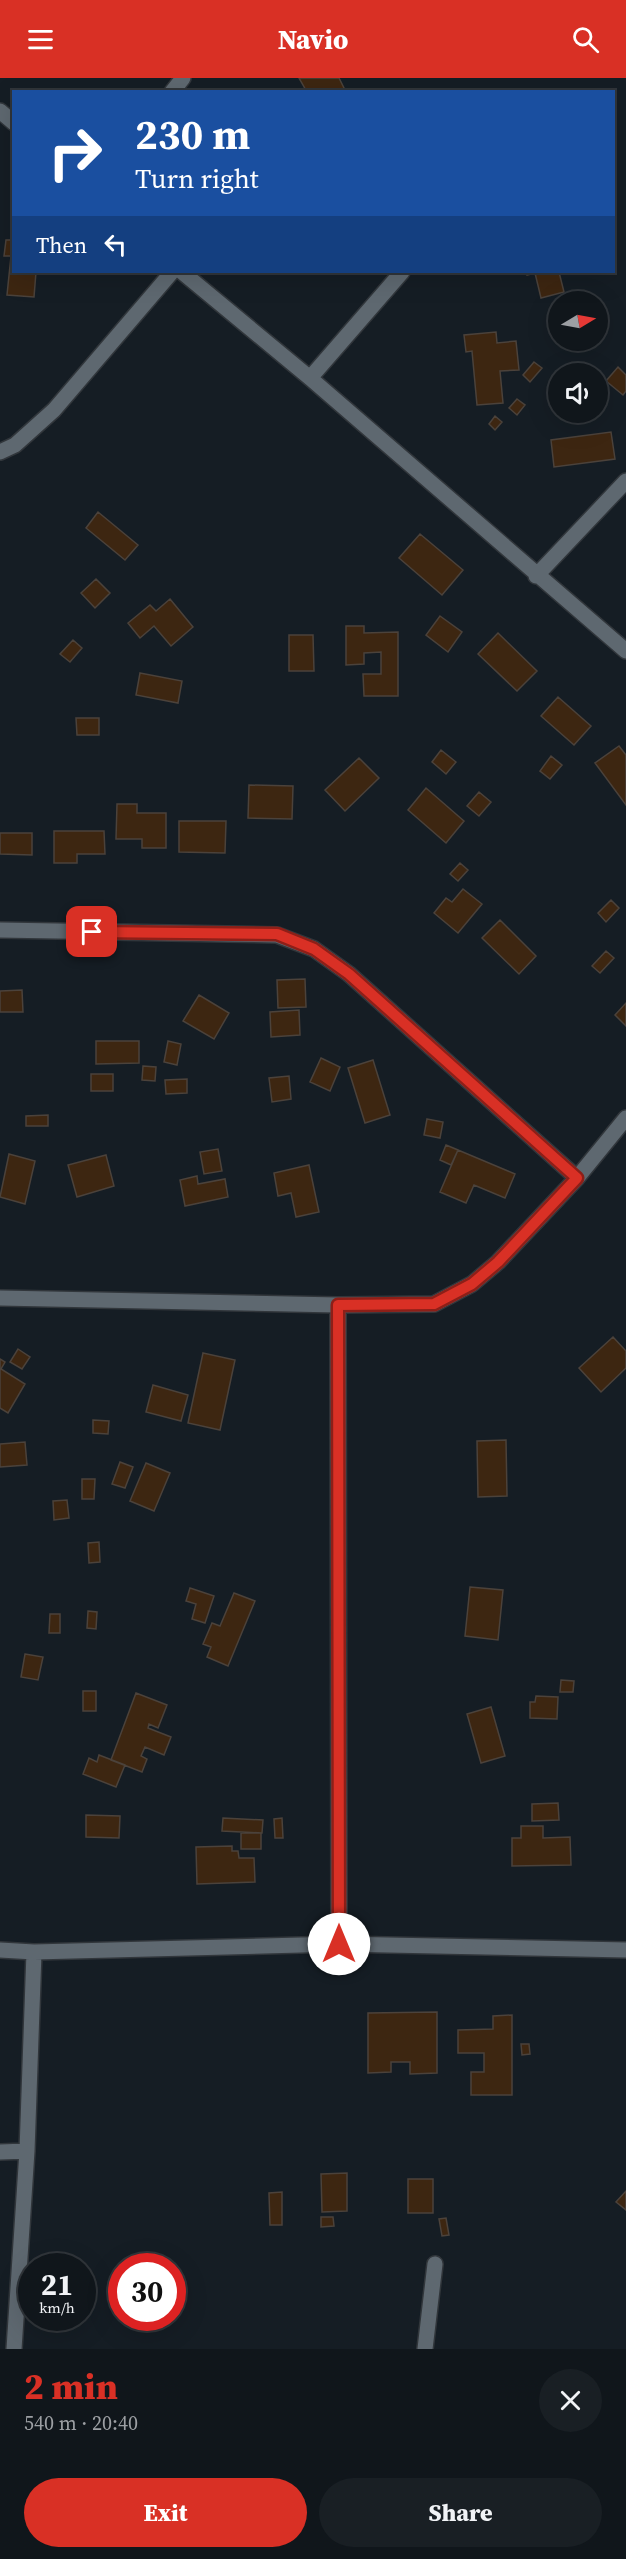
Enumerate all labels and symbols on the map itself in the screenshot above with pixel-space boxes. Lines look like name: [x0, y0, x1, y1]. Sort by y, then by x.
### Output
north arrow: [548, 291, 608, 351]
pin: [66, 906, 117, 957]
position arrow: [307, 1912, 371, 1976]
speed limit sign: 30: [108, 2253, 186, 2331]

